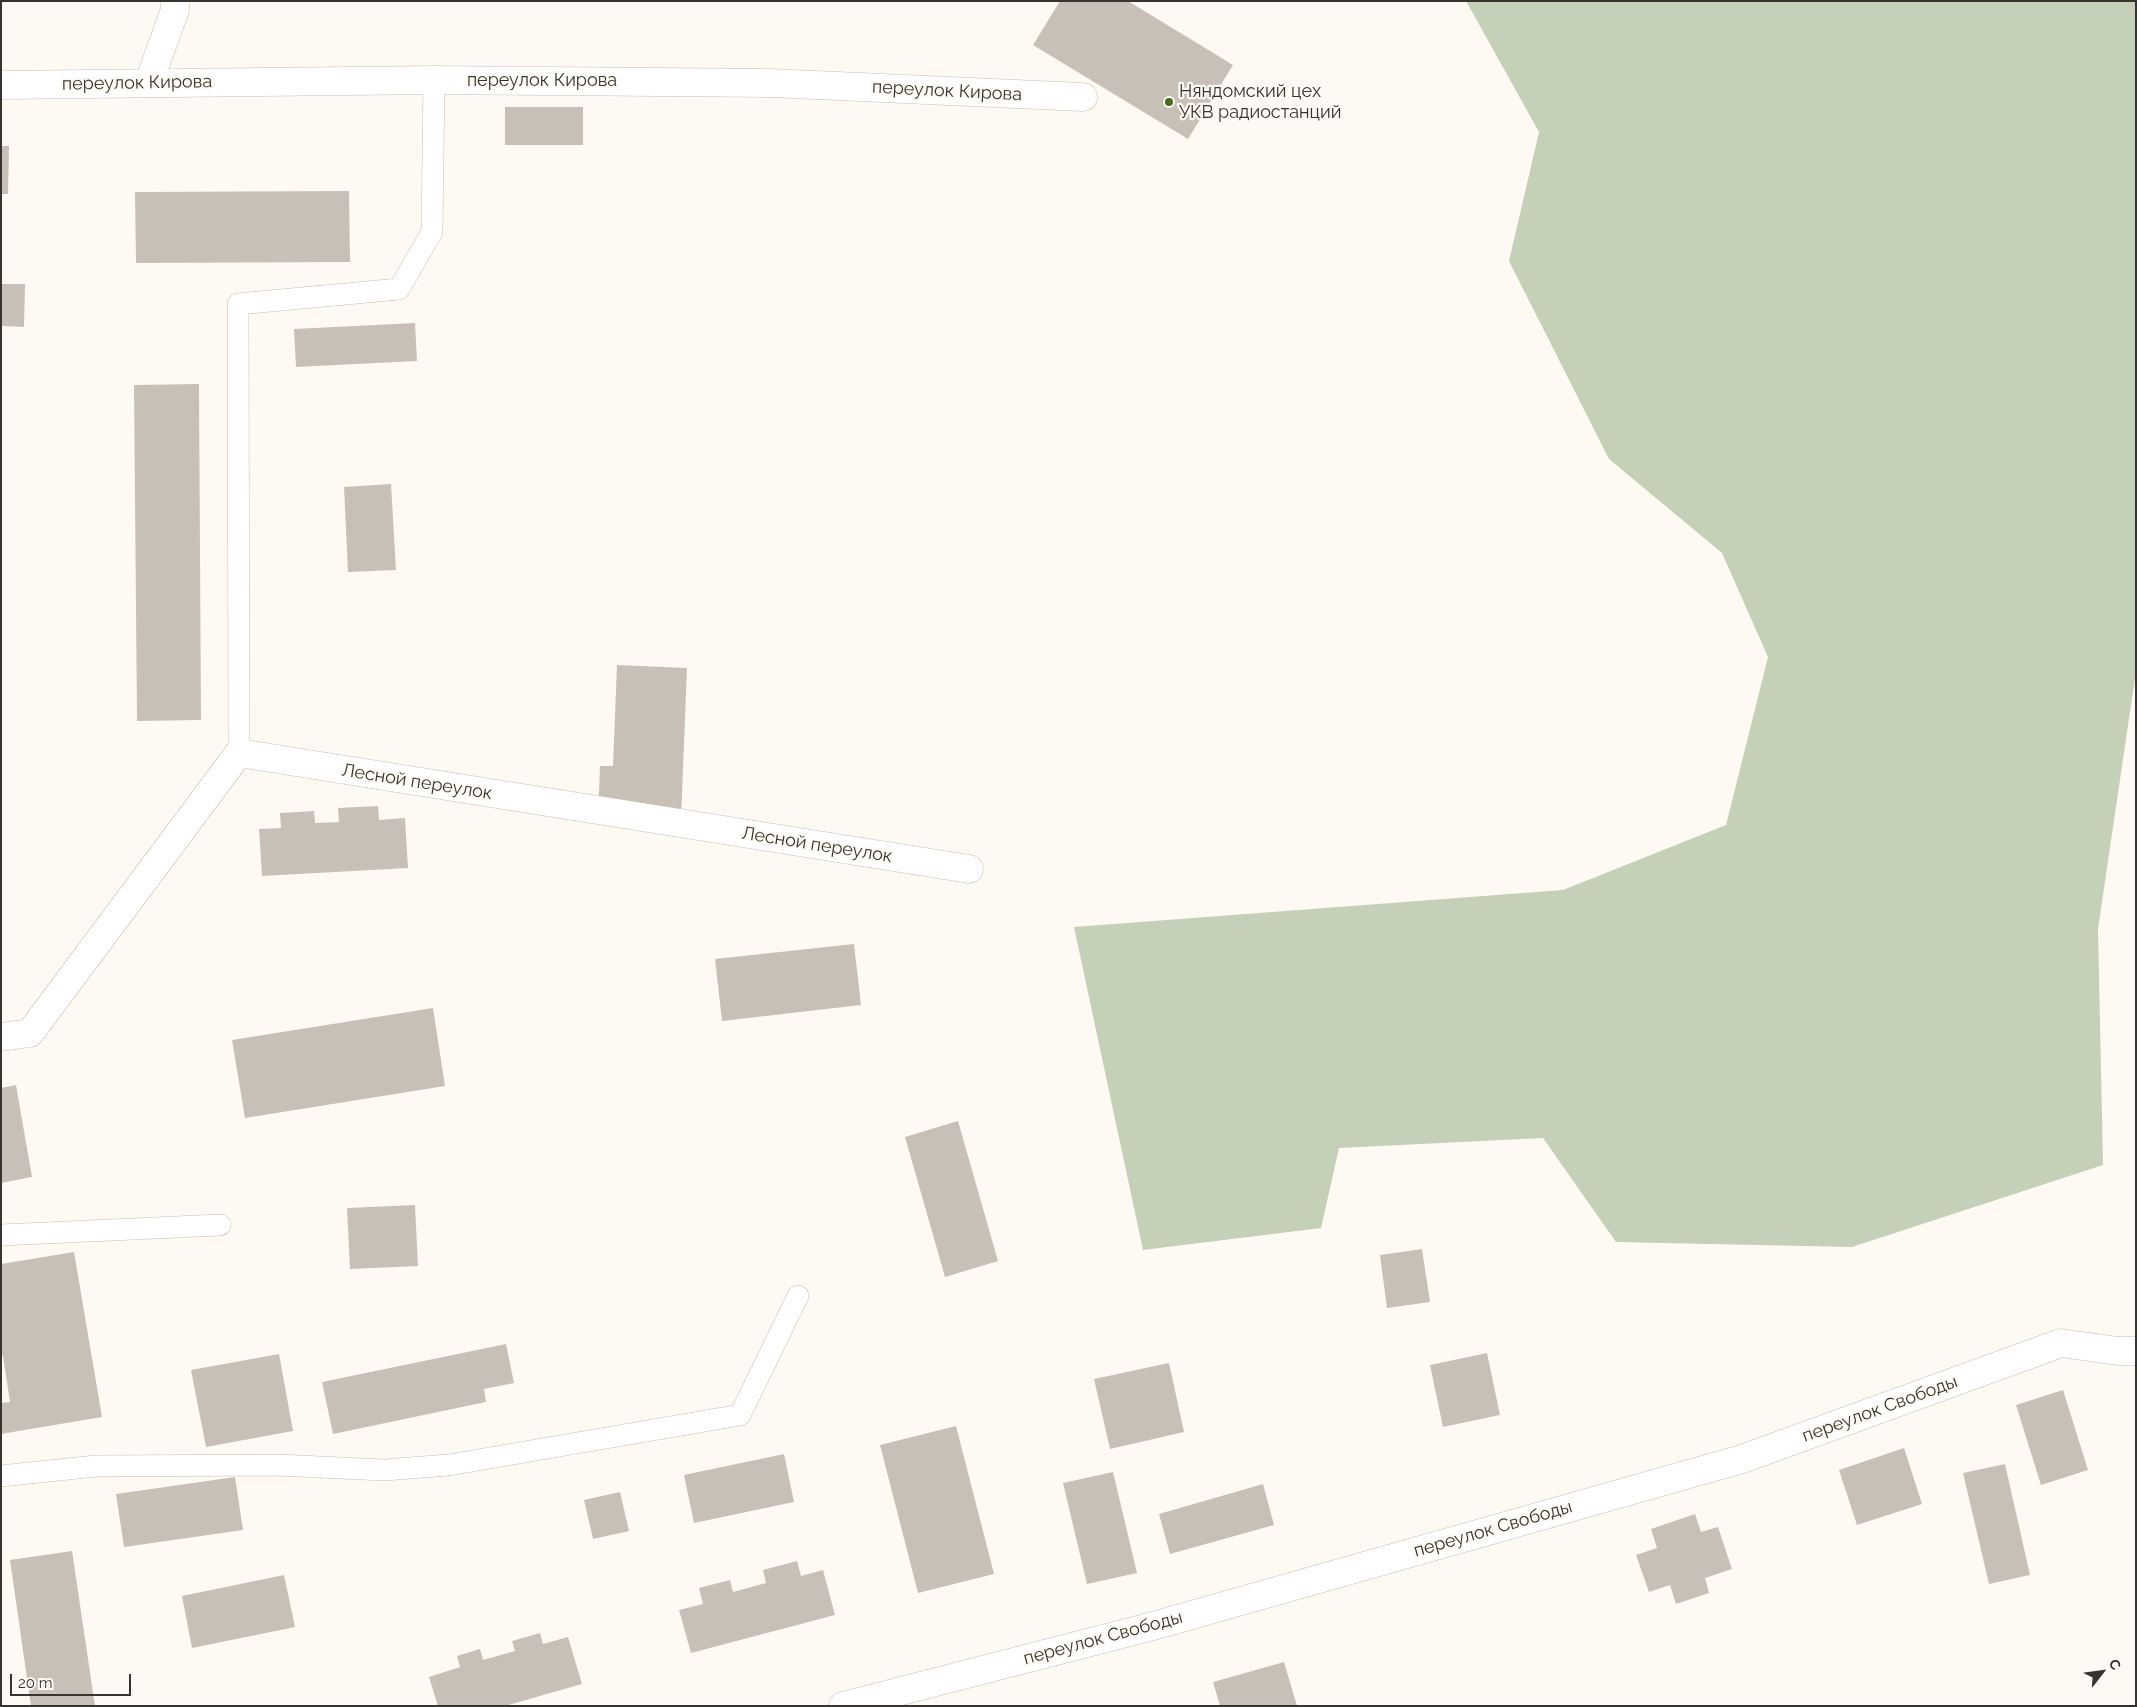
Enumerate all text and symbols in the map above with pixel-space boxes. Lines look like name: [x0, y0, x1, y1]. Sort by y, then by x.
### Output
street label: переулок Кирова: [467, 70, 617, 92]
street label: переулок Кирова: [62, 71, 212, 95]
street label: переулок Кирова: [871, 76, 1023, 106]
place label: Няндомский цех УКВ радиостанций: [1179, 81, 1341, 124]
marker: Няндомский цех УКВ радиостанций: [1163, 96, 1175, 108]
street label: Лесной переулок: [340, 759, 494, 805]
street label: Лесной переулок: [740, 822, 894, 868]
street label: переулок Свободы: [1799, 1371, 1961, 1447]
street label: переулок Свободы: [1411, 1496, 1575, 1562]
street label: переулок Свободы: [1021, 1606, 1185, 1670]
north arrow: [2077, 1647, 2127, 1697]
text: С: [2106, 1656, 2124, 1673]
scale bar: [12, 1664, 134, 1696]
text: 20 m: [18, 1674, 53, 1692]

